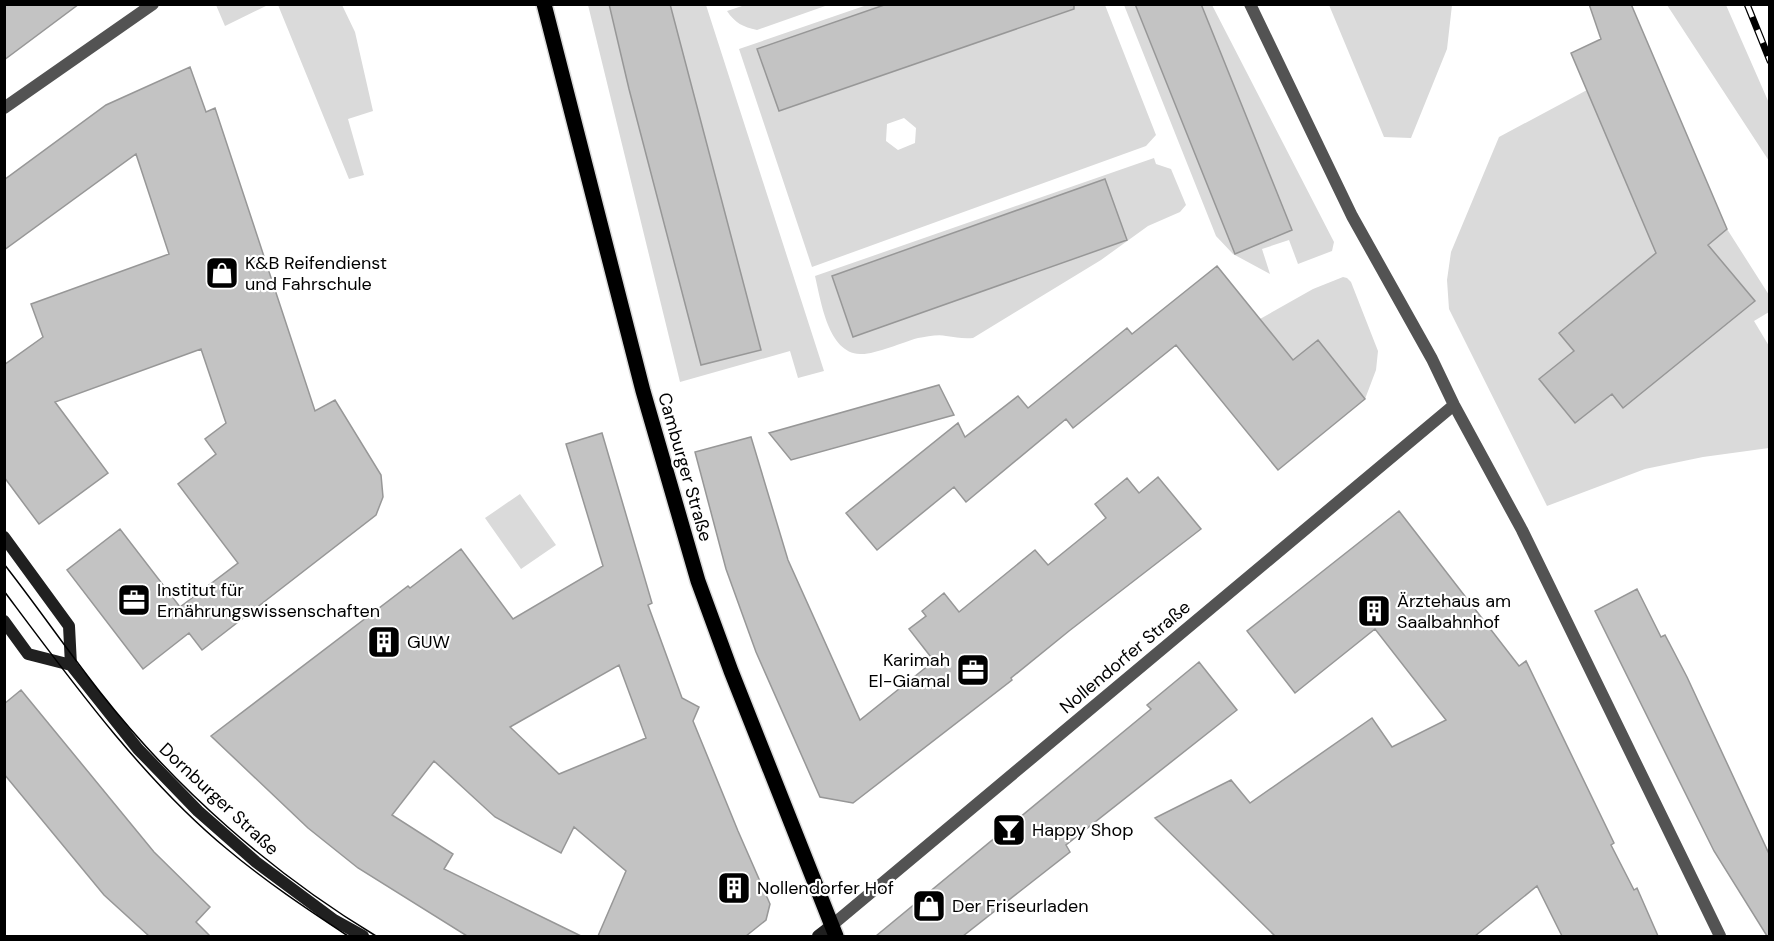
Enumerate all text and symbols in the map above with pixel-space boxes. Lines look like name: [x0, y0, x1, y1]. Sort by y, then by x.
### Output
place label: K&B Reifendienst und Fahrschule: [245, 251, 387, 296]
shop icon: K&B Reifendienst und Fahrschule: [204, 255, 240, 291]
street label: Camburger Straße: [652, 390, 718, 544]
place label: Institut für Ernährungswissenschaften: [157, 578, 380, 623]
office icon: Institut für Ernährungswissenschaften: [116, 582, 152, 618]
place label: Ärztehaus am Saalbahnhof: [1397, 589, 1511, 634]
building icon: Ärztehaus am Saalbahnhof: [1356, 593, 1392, 629]
street label: Nollendorfer Straße: [1055, 595, 1195, 719]
building icon: GUW: [366, 624, 402, 660]
place label: GUW: [407, 630, 450, 654]
place label: Karimah El-Giamal: [868, 648, 950, 693]
office icon: Karimah El-Giamal: [955, 652, 991, 688]
street label: Dornburger Straße: [154, 737, 284, 861]
bar icon: Happy Shop: [991, 812, 1027, 848]
place label: Happy Shop: [1032, 818, 1133, 842]
building icon: Nollendorfer Hof: [716, 870, 752, 906]
place label: Nollendorfer Hof: [757, 876, 894, 900]
shop icon: Der Friseurladen: [911, 888, 947, 924]
place label: Der Friseurladen: [952, 894, 1089, 918]

